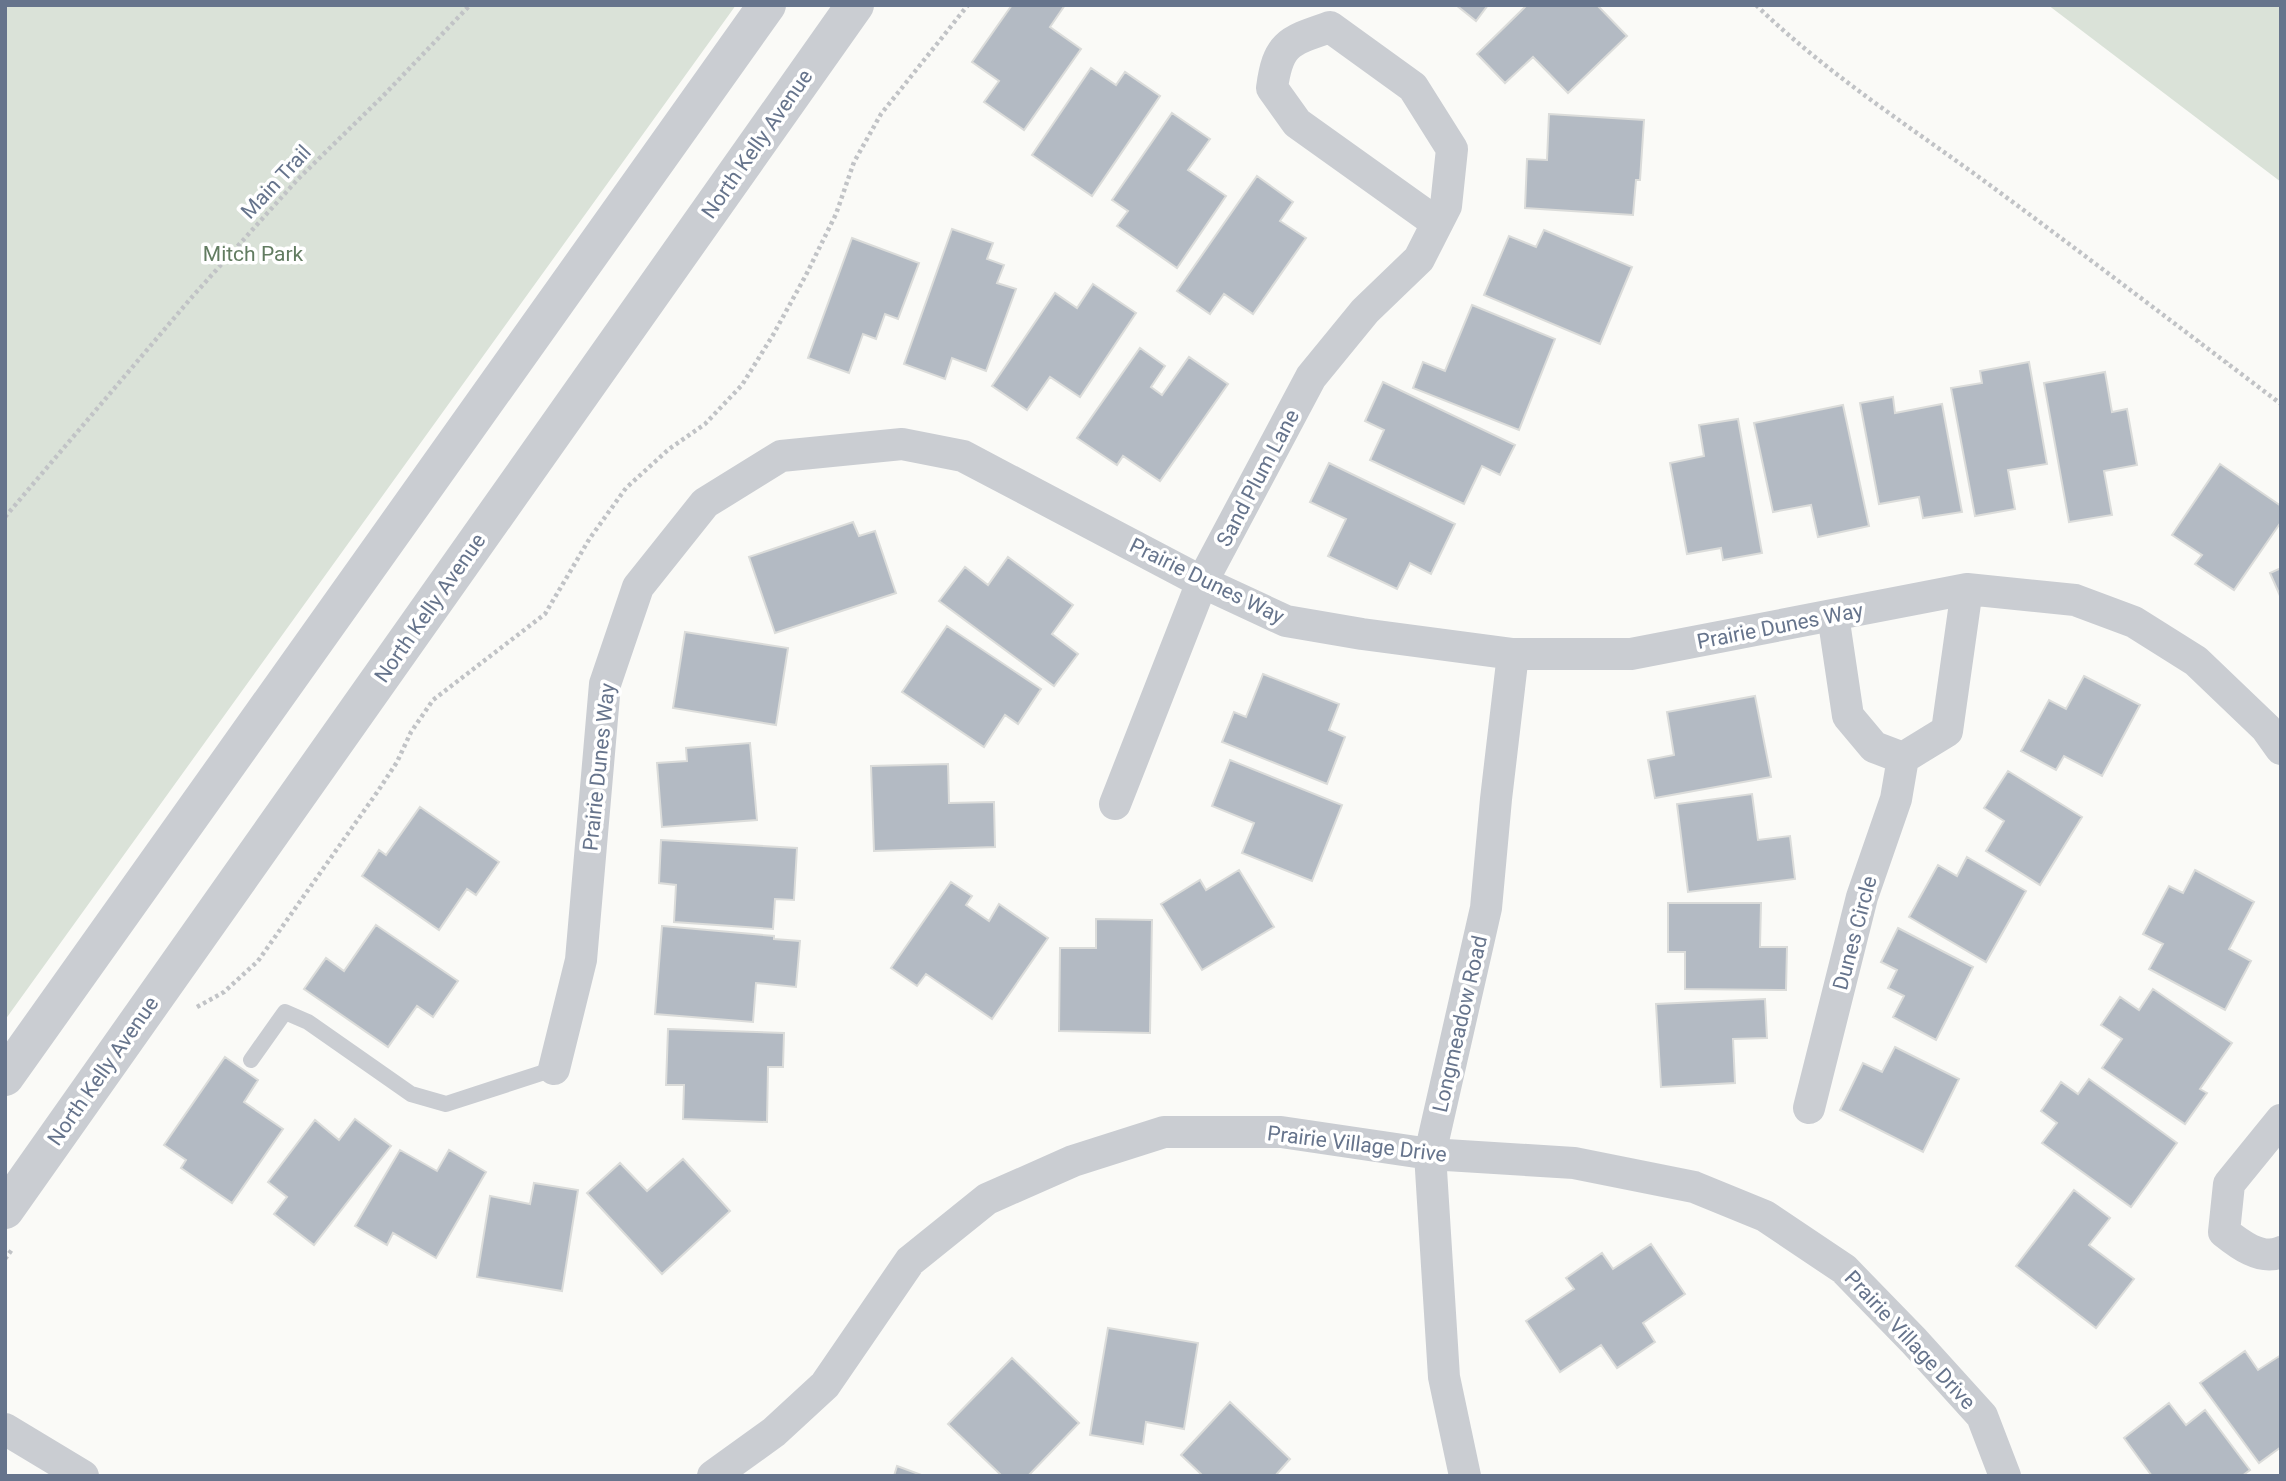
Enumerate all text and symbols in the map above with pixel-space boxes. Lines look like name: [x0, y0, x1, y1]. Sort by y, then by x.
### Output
street label: North Kelly Avenue: [697, 65, 817, 223]
street label: Main Trail: [236, 140, 316, 224]
park label: Mitch Park: [203, 242, 304, 266]
street label: Sand Plum Lane: [1212, 405, 1304, 551]
street label: North Kelly Avenue: [370, 529, 490, 687]
street label: Prairie Dunes Way: [1126, 533, 1288, 629]
street label: Prairie Dunes Way: [1695, 598, 1865, 654]
street label: Prairie Dunes Way: [578, 682, 620, 852]
street label: Dunes Circle: [1828, 873, 1882, 993]
street label: Longmeadow Road: [1428, 933, 1492, 1115]
street label: North Kelly Avenue: [43, 992, 163, 1150]
street label: Prairie Village Drive: [1266, 1121, 1448, 1167]
street label: Prairie Village Drive: [1840, 1266, 1980, 1414]

